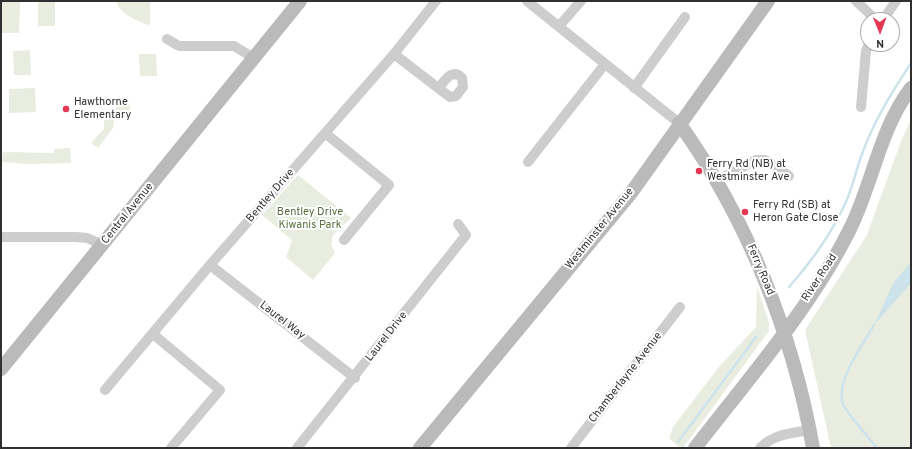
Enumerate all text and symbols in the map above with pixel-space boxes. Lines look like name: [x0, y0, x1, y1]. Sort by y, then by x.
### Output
north arrow: [860, 12, 900, 52]
text: N: [876, 36, 884, 50]
place label: Hawthorne Elementary: [74, 96, 131, 122]
marker: Hawthorne Elementary: [61, 104, 71, 114]
place label: Ferry Rd (NB) at Westminster Ave: [707, 158, 789, 184]
marker: Ferry Rd (NB) at Westminster Ave: [694, 166, 704, 176]
street label: Bentley Drive: [244, 167, 298, 225]
street label: Central Avenue: [99, 181, 157, 247]
street label: Westminster Avenue: [563, 186, 637, 272]
place label: Ferry Rd (SB) at Heron Gate Close: [753, 199, 838, 225]
park label: Bentley Drive Kiwanis Park: [277, 206, 343, 232]
marker: Ferry Rd (SB) at Heron Gate Close: [740, 207, 750, 217]
street label: Ferry Road: [743, 243, 777, 297]
street label: River Road: [800, 252, 840, 304]
street label: Laurel Way: [257, 299, 307, 343]
street label: Laurel Drive: [363, 309, 411, 365]
street label: Chamberlayne Avenue: [586, 330, 666, 426]

